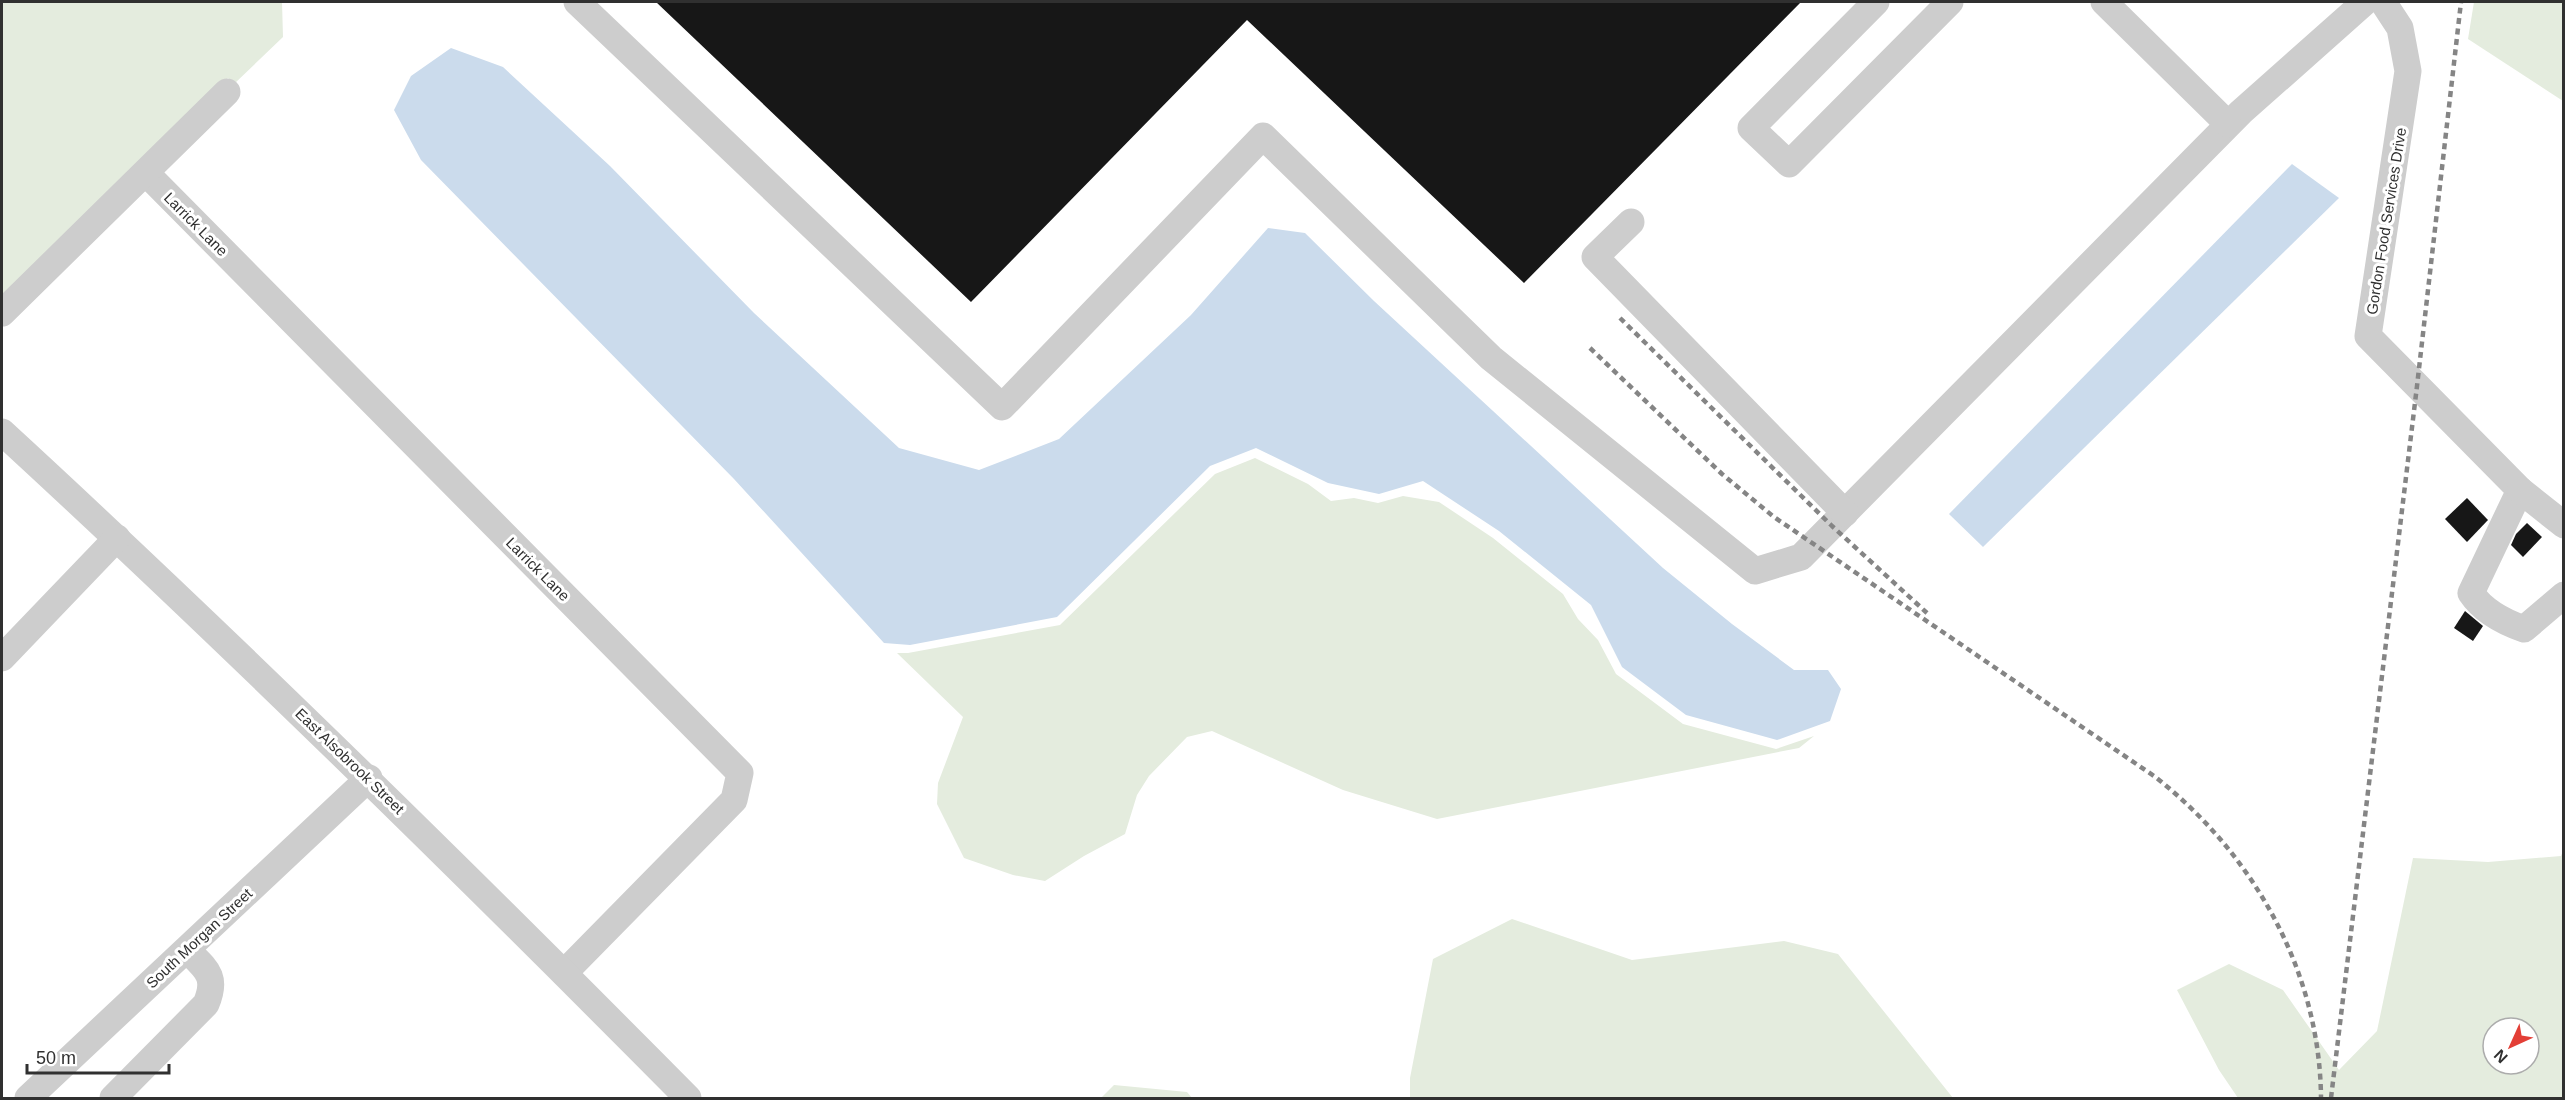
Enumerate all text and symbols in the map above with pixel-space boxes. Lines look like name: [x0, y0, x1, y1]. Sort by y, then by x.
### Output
street label: Gordon Food Services Drive: [2363, 126, 2409, 316]
street label: Larrick Lane: [161, 189, 231, 259]
street label: Larrick Lane: [503, 534, 573, 604]
street label: East Alsobrook Street: [292, 705, 408, 818]
street label: South Morgan Street: [143, 884, 256, 991]
north arrow: [2481, 1016, 2541, 1076]
scale bar: [27, 1037, 170, 1075]
text: N: [2491, 1046, 2511, 1066]
text: 50 m: [36, 1048, 76, 1068]

